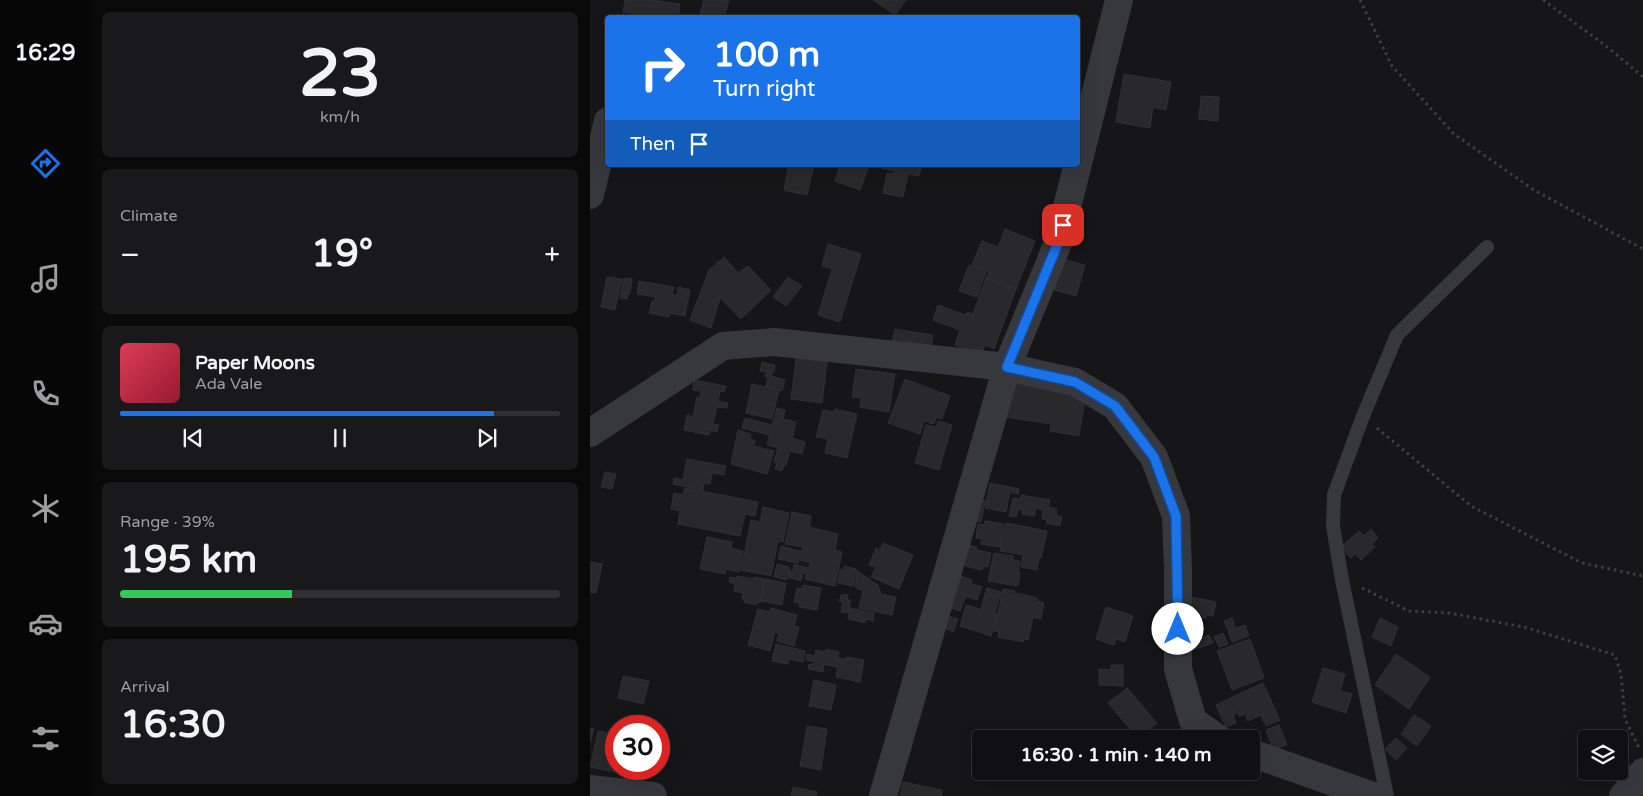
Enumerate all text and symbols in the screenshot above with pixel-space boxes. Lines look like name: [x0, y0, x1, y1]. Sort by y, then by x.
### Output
text: 100 m: [713, 34, 820, 76]
text: 23: [299, 35, 381, 114]
icon: right: [630, 35, 695, 100]
text: 16:29: [15, 40, 75, 66]
text: Turn right: [713, 76, 815, 102]
text: km/h: [320, 107, 360, 127]
icon: arrive: [685, 130, 713, 158]
text: Then: [630, 133, 675, 155]
icon: directions: [28, 146, 63, 181]
pin: [1042, 204, 1084, 246]
text: Climate: [120, 206, 178, 226]
icon: arrive: [1049, 211, 1077, 239]
text: 19°: [311, 231, 373, 277]
text: −: [120, 238, 140, 272]
text: +: [544, 238, 560, 272]
icon: music: [28, 261, 63, 296]
text: Paper Moons: [195, 352, 315, 374]
text: Ada Vale: [195, 374, 262, 394]
icon: phone: [28, 376, 63, 411]
icon: previous: [179, 424, 207, 452]
icon: pause: [326, 424, 354, 452]
icon: next: [473, 424, 501, 452]
icon: climate: [28, 491, 63, 526]
text: Range · 39%: [120, 512, 215, 532]
text: 195 km: [120, 537, 257, 583]
position arrow: [1151, 602, 1203, 654]
icon: car: [28, 606, 63, 641]
text: Arrival: [120, 677, 169, 697]
text: 16:30: [120, 702, 225, 748]
speed limit sign: 30: [605, 715, 670, 780]
icon: filters: [28, 721, 63, 756]
map controls: [1578, 730, 1628, 780]
button: layers: [1578, 730, 1628, 780]
text: 16:30 · 1 min · 140 m: [1020, 744, 1212, 766]

